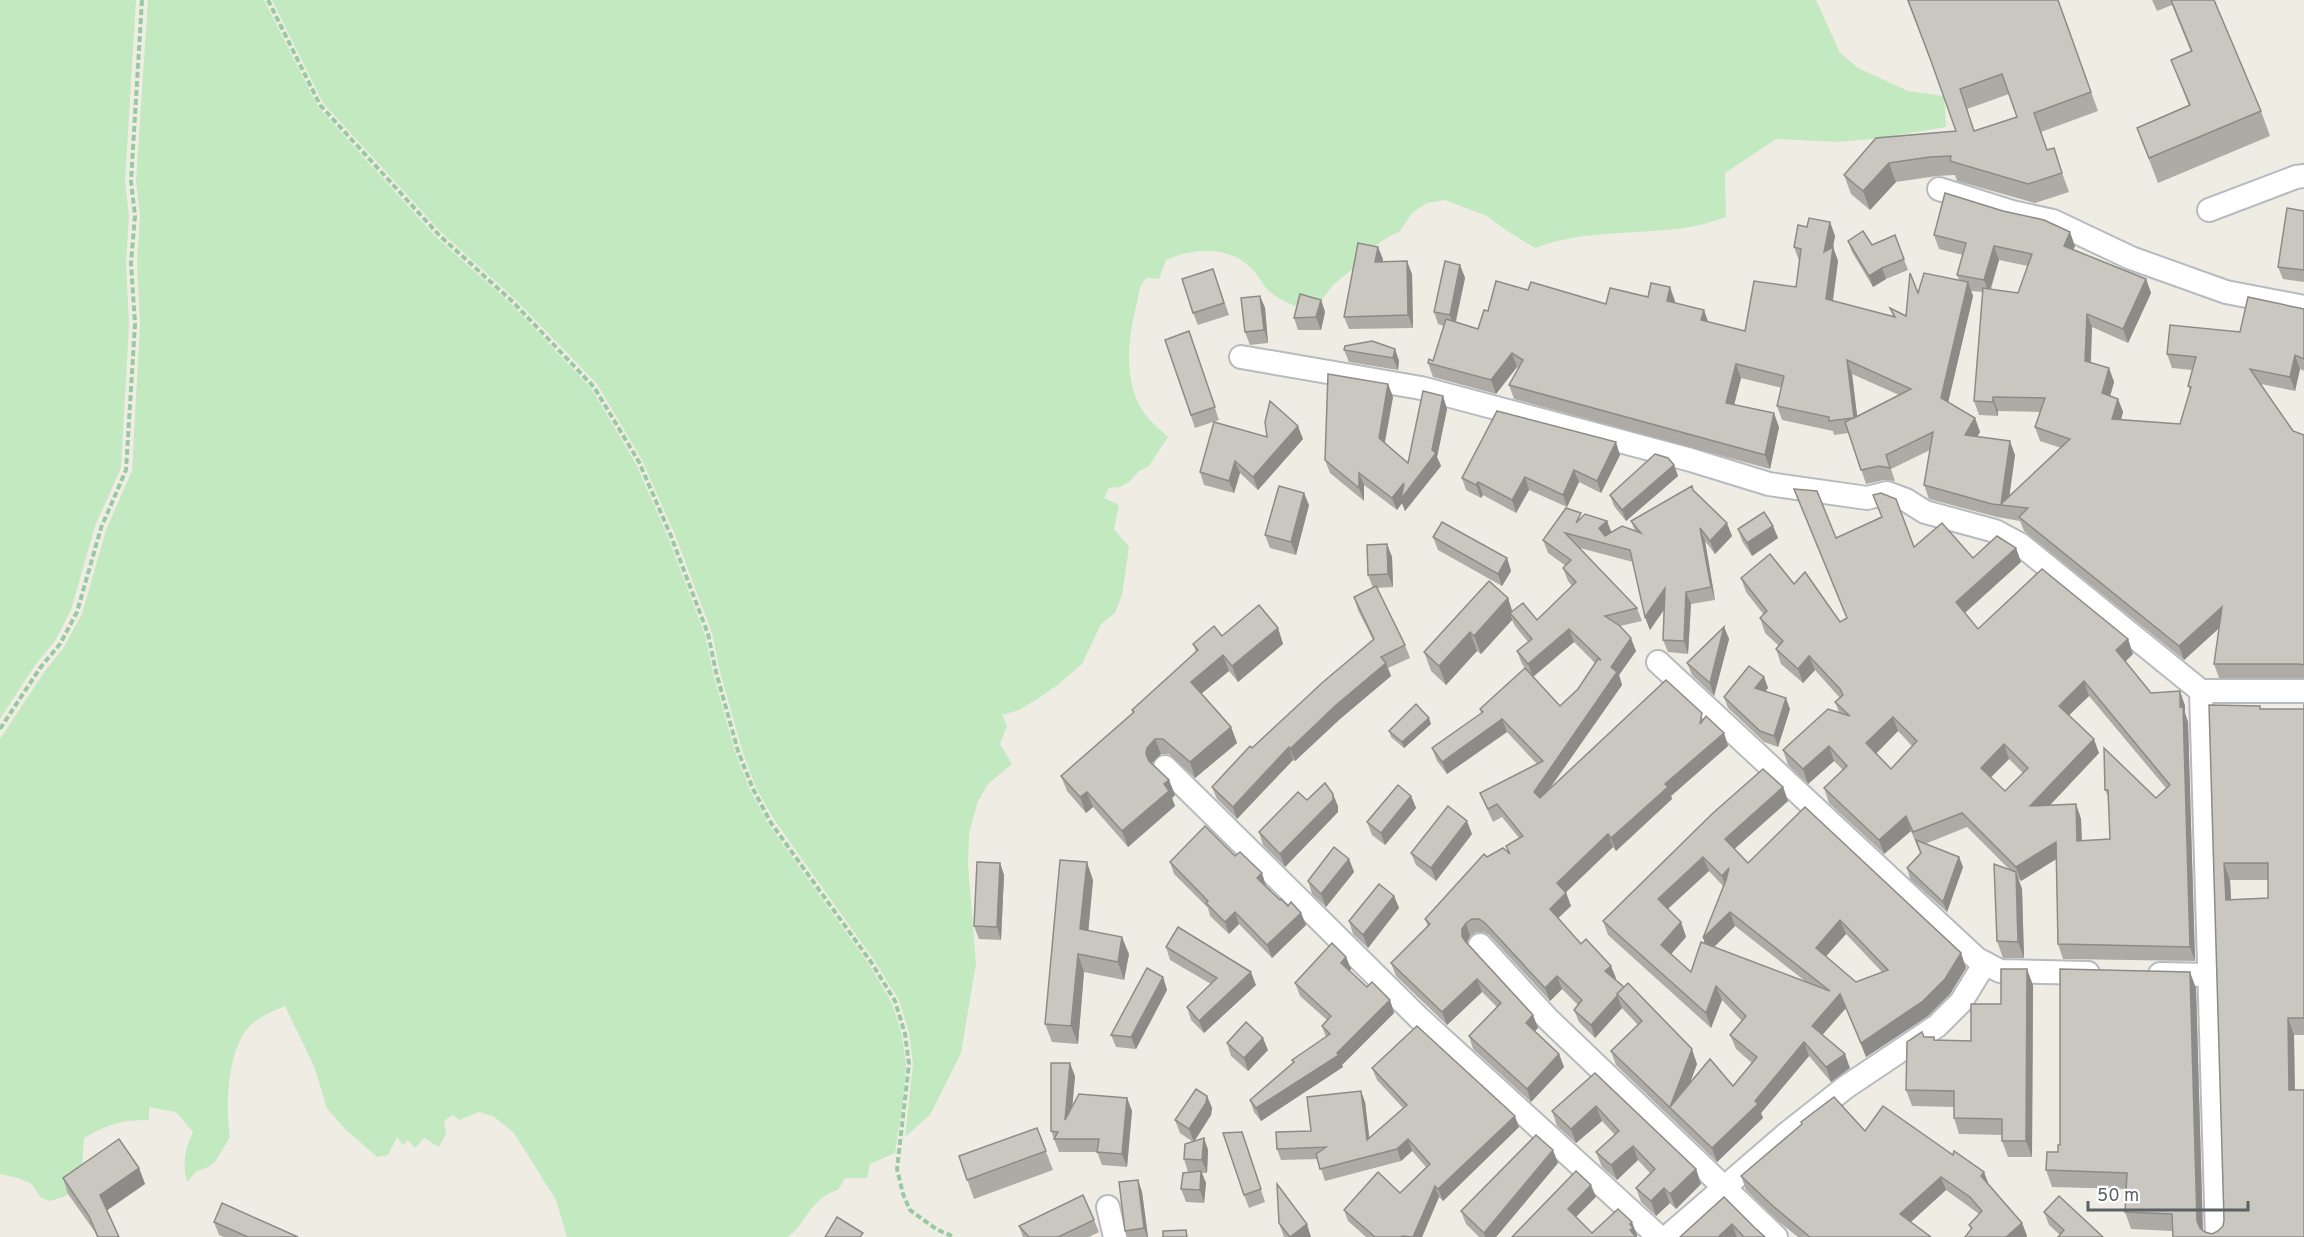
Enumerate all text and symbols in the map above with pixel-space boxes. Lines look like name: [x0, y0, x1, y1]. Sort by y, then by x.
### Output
scale bar: [2088, 1174, 2248, 1212]
text: 50 m: [2097, 1185, 2139, 1208]

